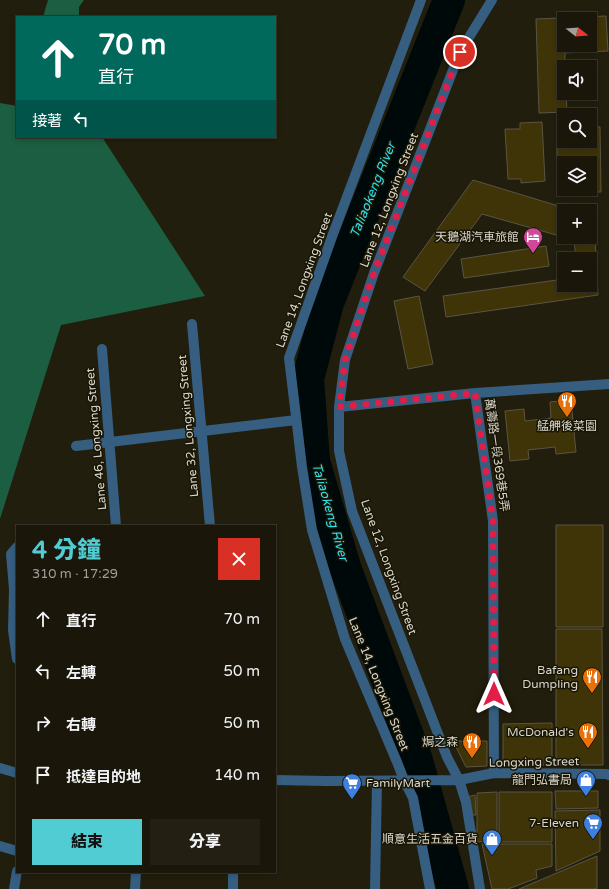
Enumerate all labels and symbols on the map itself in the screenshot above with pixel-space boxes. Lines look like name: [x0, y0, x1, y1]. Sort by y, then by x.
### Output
north arrow: [557, 12, 597, 52]
pin: [443, 35, 477, 69]
street label: Lane 12, Longxing Street: [357, 130, 421, 269]
water label: Taliaokeng River: [347, 138, 400, 240]
street label: Lane 14, Longxing Street: [273, 210, 335, 350]
hotel icon: 天鵝湖汽車旅館: [522, 226, 544, 254]
place label: 天鵝湖汽車旅館: [435, 230, 519, 244]
street label: Lane 32, Longxing Street: [175, 354, 201, 498]
street label: Lane 46, Longxing Street: [83, 367, 109, 511]
restaurant icon: 艋舺後菜園: [556, 390, 578, 418]
street label: 萬壽路一段369巷5弄: [482, 398, 512, 512]
place label: 艋舺後菜園: [537, 419, 597, 433]
water label: Taliaokeng River: [308, 461, 352, 565]
street label: Lane 12, Longxing Street: [358, 497, 420, 637]
street label: Lane 14, Longxing Street: [346, 615, 412, 753]
place label: Bafang Dumpling: [522, 663, 578, 691]
restaurant icon: Bafang Dumpling: [581, 666, 603, 694]
position arrow: [473, 673, 515, 715]
restaurant icon: McDonald's: [577, 721, 599, 749]
place label: McDonald's: [507, 725, 574, 739]
restaurant icon: 焗之森: [461, 731, 483, 759]
place label: 焗之森: [422, 735, 458, 749]
street label: Longxing Street: [489, 754, 580, 770]
shop icon: 龍門弘書局: [575, 769, 597, 797]
supermarket icon: FamilyMart: [341, 772, 363, 800]
place label: 龍門弘書局: [512, 773, 572, 787]
place label: FamilyMart: [366, 776, 430, 790]
supermarket icon: 7-Eleven: [582, 812, 604, 840]
place label: 7-Eleven: [529, 816, 579, 830]
shop icon: 順意生活五金百貨: [481, 828, 503, 856]
place label: 順意生活五金百貨: [382, 832, 478, 846]

